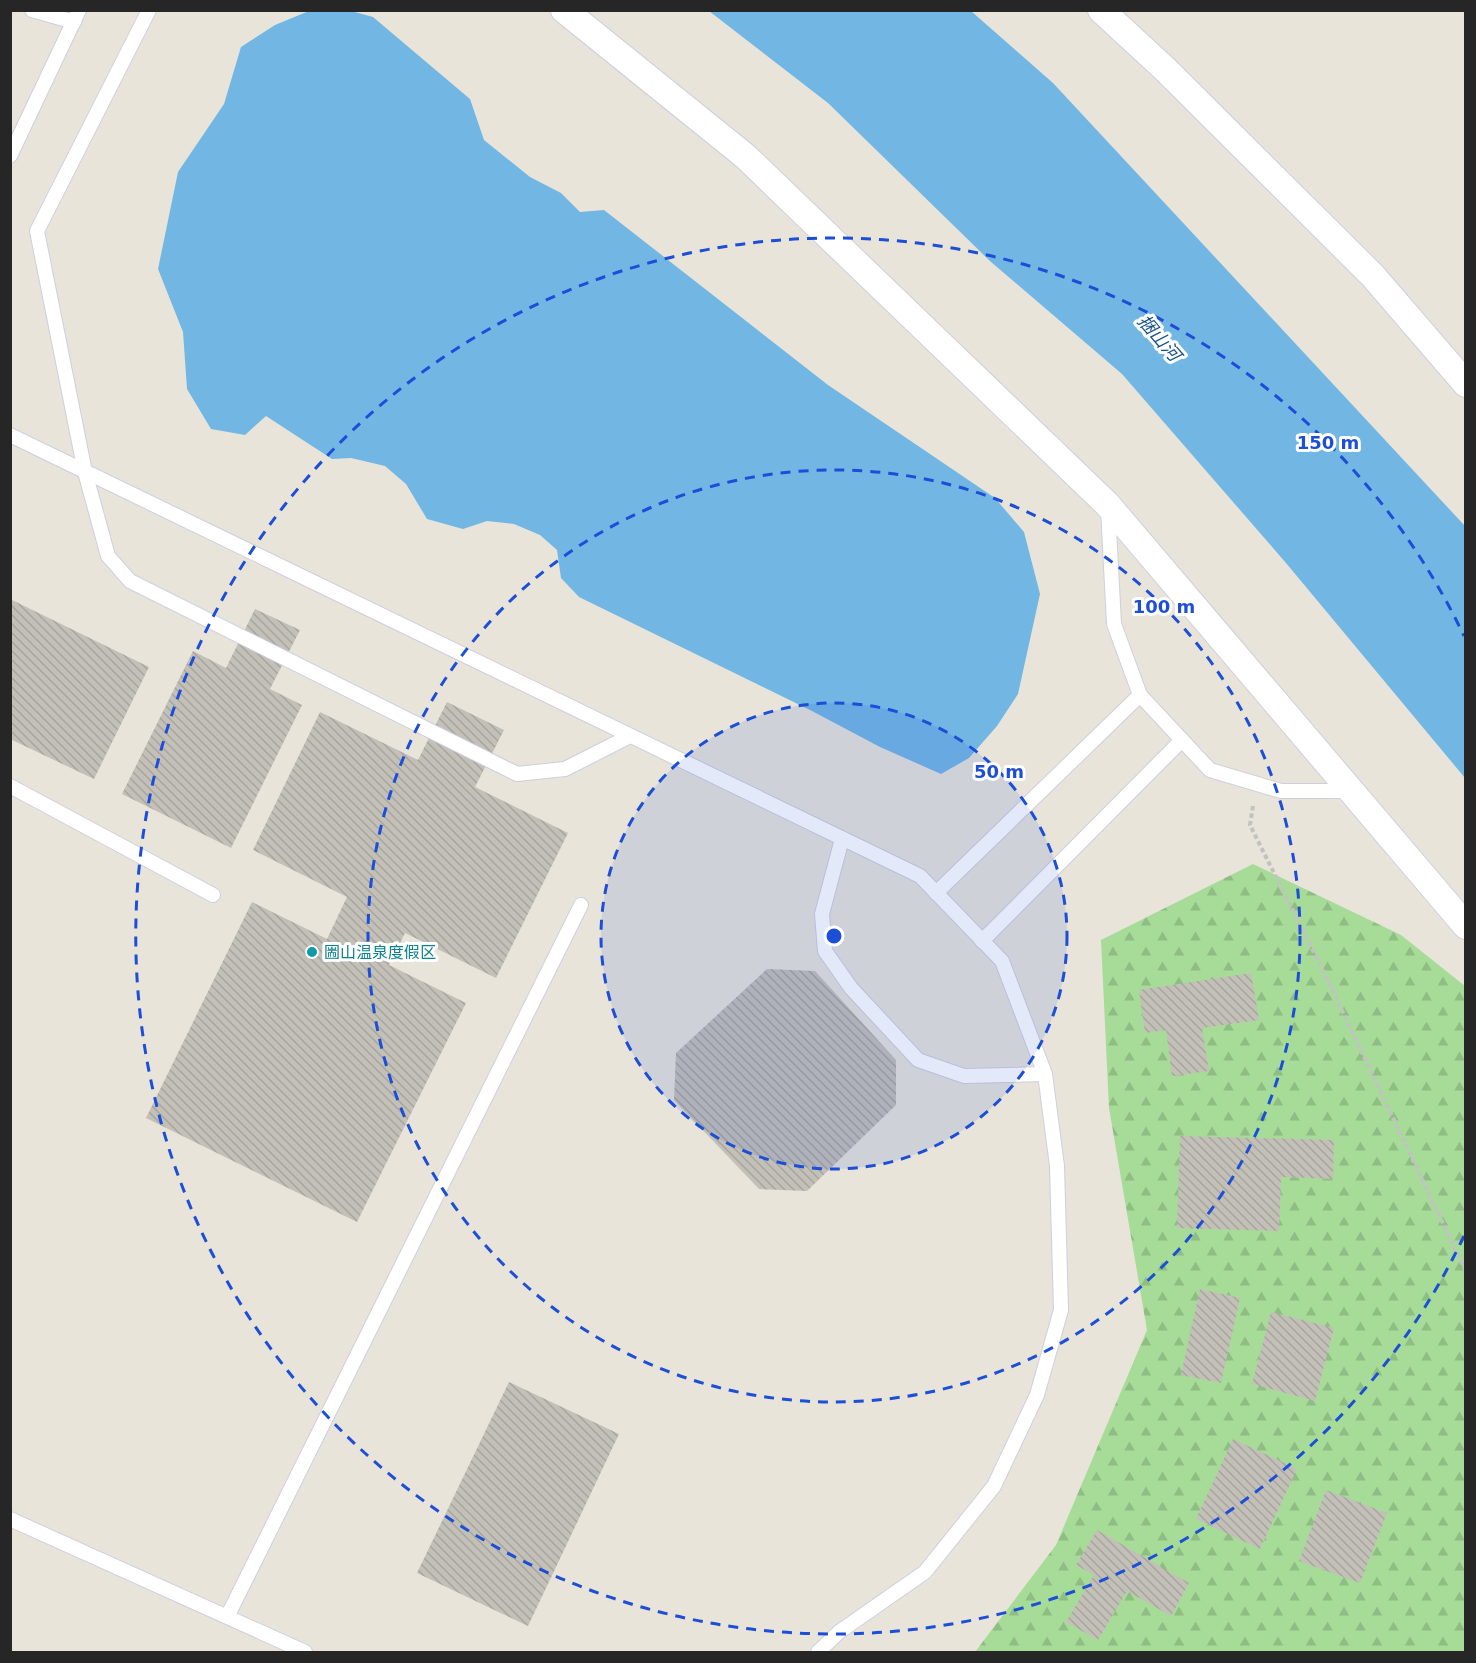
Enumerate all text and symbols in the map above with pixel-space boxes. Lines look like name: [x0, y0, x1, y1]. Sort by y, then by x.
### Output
water label: 捆山河: [1134, 310, 1187, 367]
text: 150 m: [1297, 432, 1359, 453]
text: 100 m: [1133, 596, 1195, 617]
text: 50 m: [974, 761, 1024, 782]
centre of rings: [824, 926, 844, 946]
place label: 圌山温泉度假区: [324, 943, 436, 962]
marker: 圌山温泉度假区: [305, 945, 319, 959]

